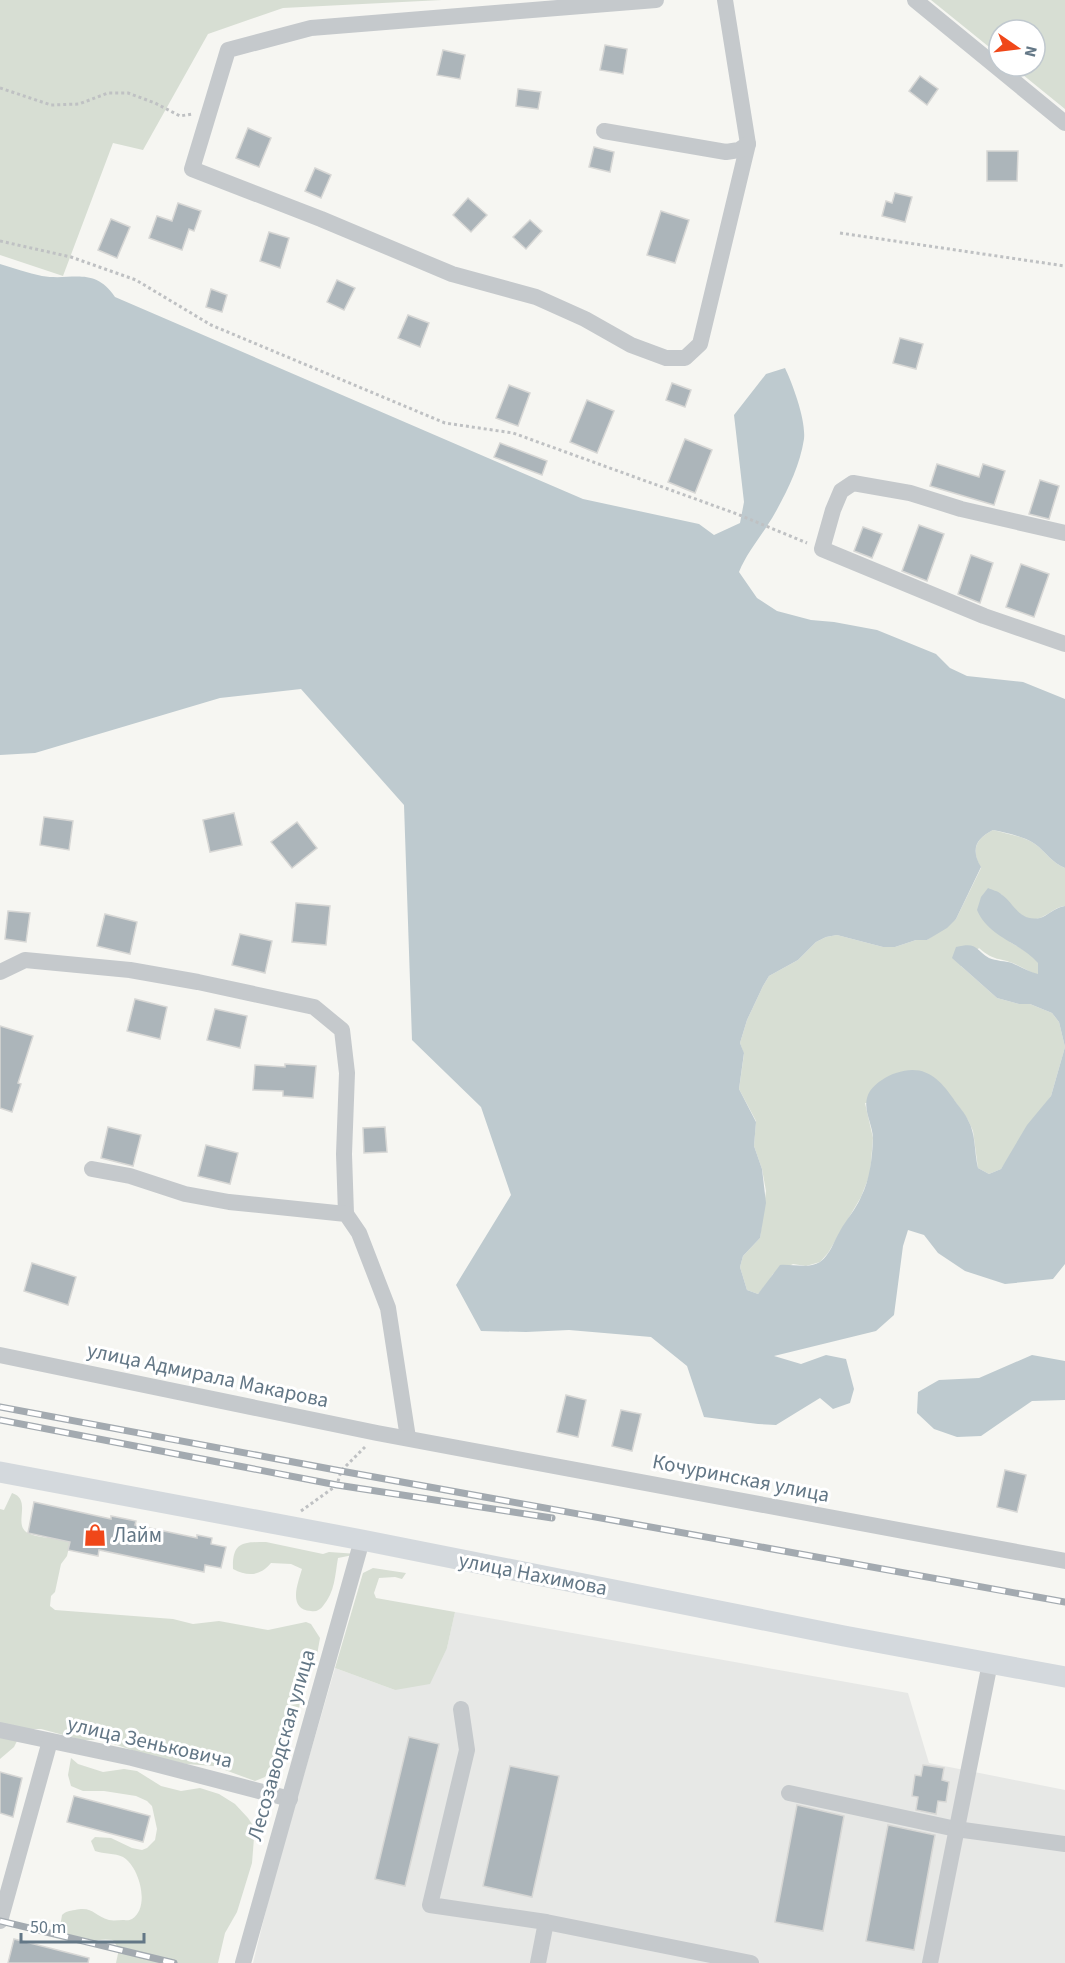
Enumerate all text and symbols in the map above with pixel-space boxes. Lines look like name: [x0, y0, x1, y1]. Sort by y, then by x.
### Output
north arrow: [987, 18, 1047, 78]
text: N: [1019, 44, 1043, 59]
street label: улица Адмирала Макарова: [84, 1335, 332, 1415]
street label: Кочуринская улица: [650, 1446, 832, 1510]
place label: Лайм: [113, 1520, 162, 1550]
shop icon: Лайм: [82, 1522, 108, 1548]
street label: улица Нахимова: [456, 1545, 610, 1603]
street label: Лесозаводская улица: [239, 1646, 323, 1844]
street label: улица Зеньковича: [64, 1708, 236, 1776]
scale bar: [21, 1906, 144, 1944]
text: 50 m: [30, 1915, 66, 1940]

